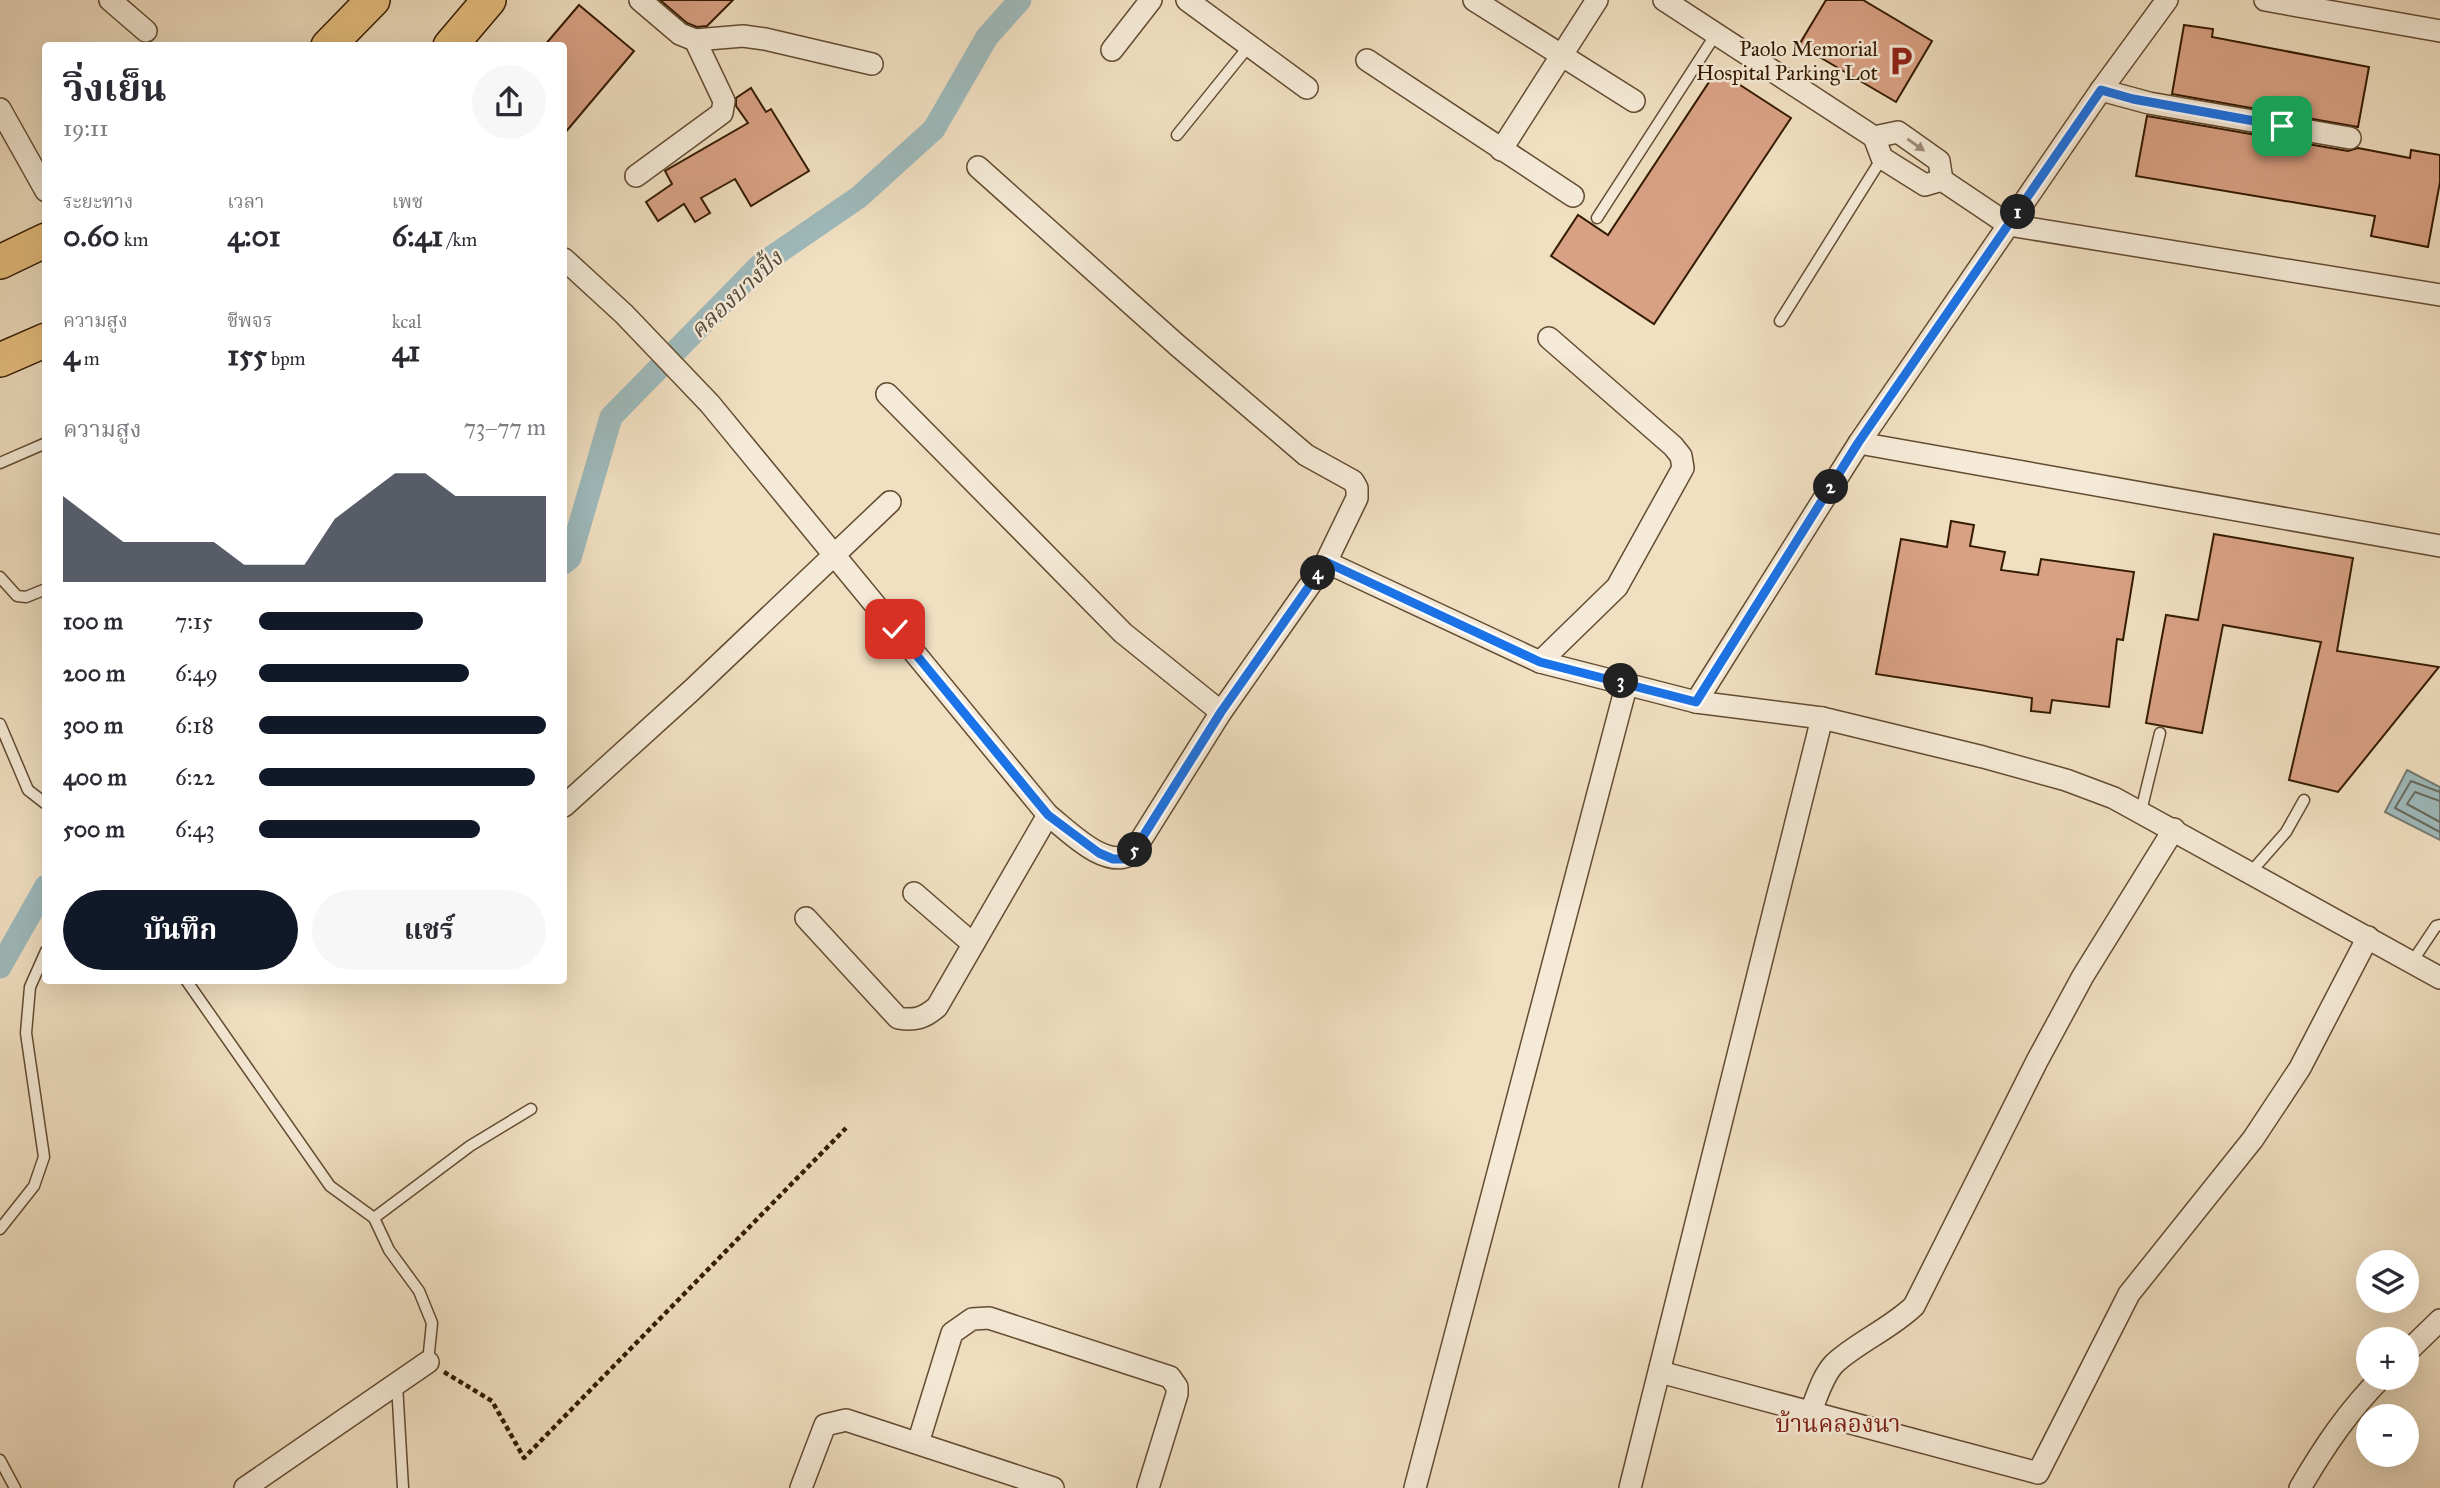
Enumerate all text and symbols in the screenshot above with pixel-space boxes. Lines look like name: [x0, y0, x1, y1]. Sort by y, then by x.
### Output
place label: Paolo Memorial Hospital Parking Lot: [1696, 36, 1879, 86]
parking icon: Paolo Memorial Hospital Parking Lot: [1884, 44, 1918, 78]
text: วิ่งเย็น: [63, 65, 167, 111]
button: share: [472, 65, 546, 139]
pin: [2252, 96, 2312, 156]
icon: arrive: [2263, 107, 2301, 145]
text: 19:11: [63, 114, 108, 142]
one-way arrow: [1907, 138, 1925, 152]
text: ระยะทาง: [63, 190, 133, 213]
text: เวลา: [227, 190, 264, 213]
text: เพซ: [392, 190, 423, 213]
pin: 1: [2000, 194, 2036, 230]
text: 1: [2014, 200, 2021, 223]
text: 0.60: [63, 218, 120, 254]
text: 4:01: [227, 218, 281, 254]
text: 6:41: [392, 218, 443, 254]
text: km: [120, 228, 148, 251]
text: /km: [443, 228, 477, 251]
water label: คลองบางปิ้ง: [682, 241, 789, 344]
text: ความสูง: [63, 309, 128, 332]
text: ชีพจร: [227, 309, 272, 332]
text: kcal: [392, 310, 422, 333]
text: 41: [392, 333, 420, 369]
text: 4: [63, 337, 80, 373]
text: 155: [227, 337, 267, 373]
text: m: [80, 347, 100, 370]
text: bpm: [267, 347, 306, 370]
text: 73–77 m: [464, 413, 546, 441]
text: ความสูง: [63, 415, 141, 443]
pin: 2: [1814, 470, 1848, 504]
text: 2: [1826, 475, 1835, 498]
pin: 4: [1300, 556, 1336, 590]
text: 4: [1312, 561, 1323, 584]
pin: [865, 599, 925, 659]
text: 100 m: [63, 607, 123, 635]
text: 7:15: [175, 607, 213, 635]
icon: check: [876, 610, 914, 648]
text: 200 m: [63, 659, 125, 687]
text: 6:49: [175, 659, 218, 687]
pin: 3: [1604, 664, 1638, 698]
text: 3: [1617, 669, 1624, 692]
text: 300 m: [63, 711, 123, 739]
text: 6:18: [175, 711, 214, 739]
text: 400 m: [63, 763, 127, 791]
text: 6:22: [175, 763, 215, 791]
text: 500 m: [63, 815, 125, 843]
text: 6:43: [175, 815, 215, 843]
pin: 5: [1118, 832, 1152, 868]
text: 5: [1130, 838, 1139, 861]
button: บันทึก: [63, 890, 298, 970]
button: แชร์: [312, 890, 546, 970]
map controls: [2356, 1250, 2419, 1467]
button: layers: [2356, 1250, 2419, 1313]
button: +: [2356, 1327, 2419, 1390]
button: −: [2356, 1404, 2419, 1467]
district label: บ้านคลองนา: [1776, 1409, 1900, 1439]

